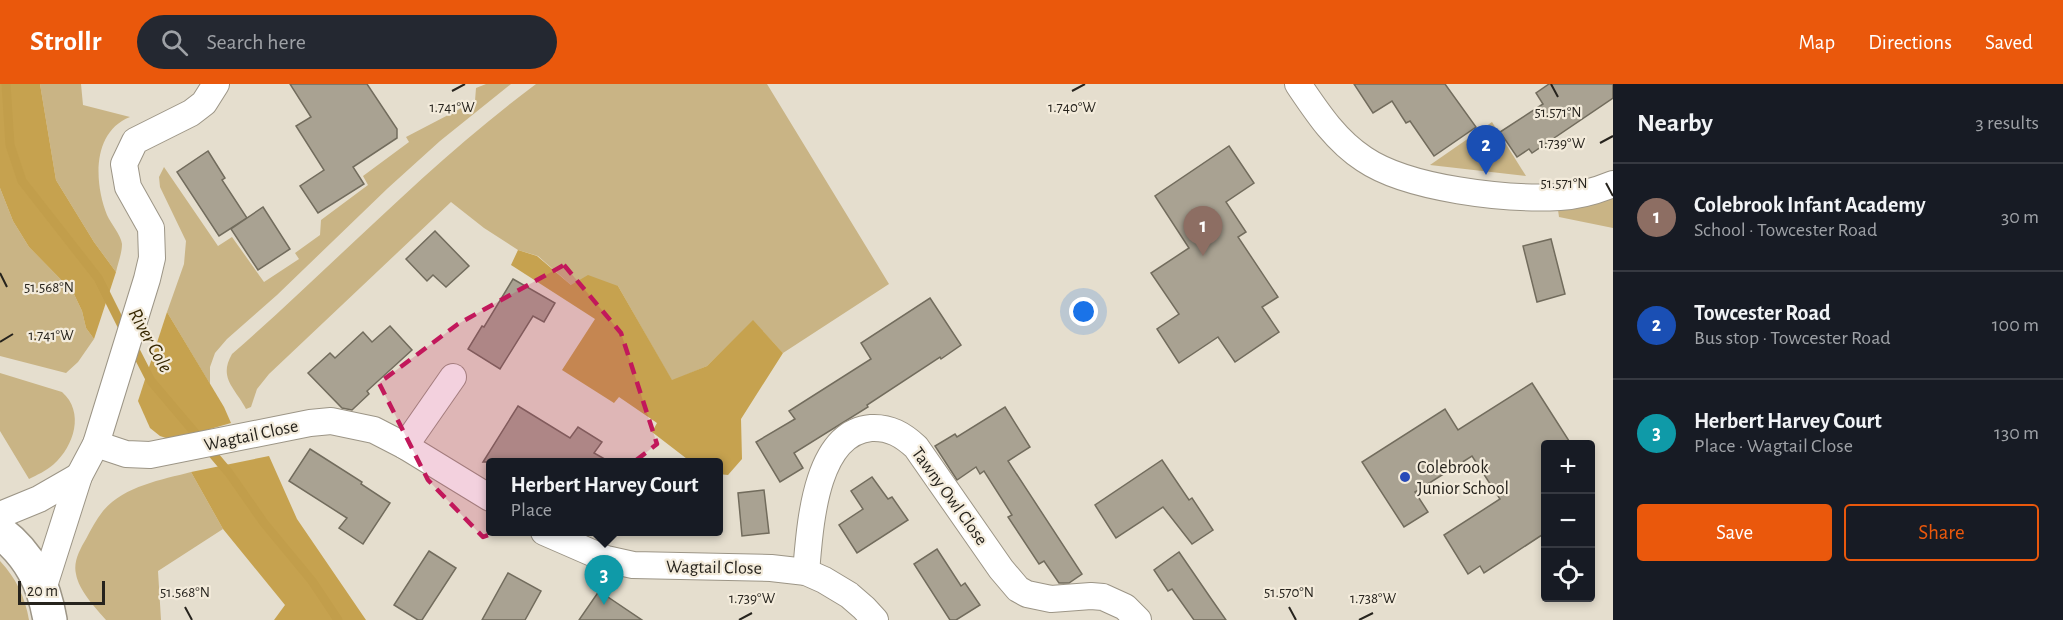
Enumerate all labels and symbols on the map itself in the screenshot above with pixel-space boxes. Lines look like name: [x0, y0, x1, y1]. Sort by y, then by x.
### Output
text: 1.741°W: [429, 100, 475, 115]
text: 1.740°W: [1048, 100, 1097, 115]
text: 51.571°N: [1534, 105, 1582, 120]
pin: 2: [1466, 126, 1506, 175]
text: 1.739°W: [1539, 136, 1586, 151]
text: 51.571°N: [1540, 176, 1588, 191]
pin: 1: [1184, 206, 1222, 256]
text: 51.568°N: [24, 280, 74, 295]
your location: [1069, 297, 1098, 326]
water label: River Cole: [124, 305, 176, 376]
text: 1.741°W: [28, 328, 74, 343]
street label: Wagtail Close: [203, 417, 300, 455]
street label: Tawny Owl Close: [908, 444, 991, 549]
place label: Colebrook Junior School: [1417, 459, 1509, 498]
marker: Colebrook Junior School: [1398, 470, 1412, 484]
pin: 3: [584, 556, 624, 605]
street label: Wagtail Close: [666, 558, 762, 578]
scale bar: [18, 578, 105, 606]
text: 51.568°N: [160, 585, 210, 600]
text: 51.570°N: [1264, 585, 1314, 600]
text: 1.739°W: [729, 591, 776, 606]
text: 1.738°W: [1350, 591, 1397, 606]

